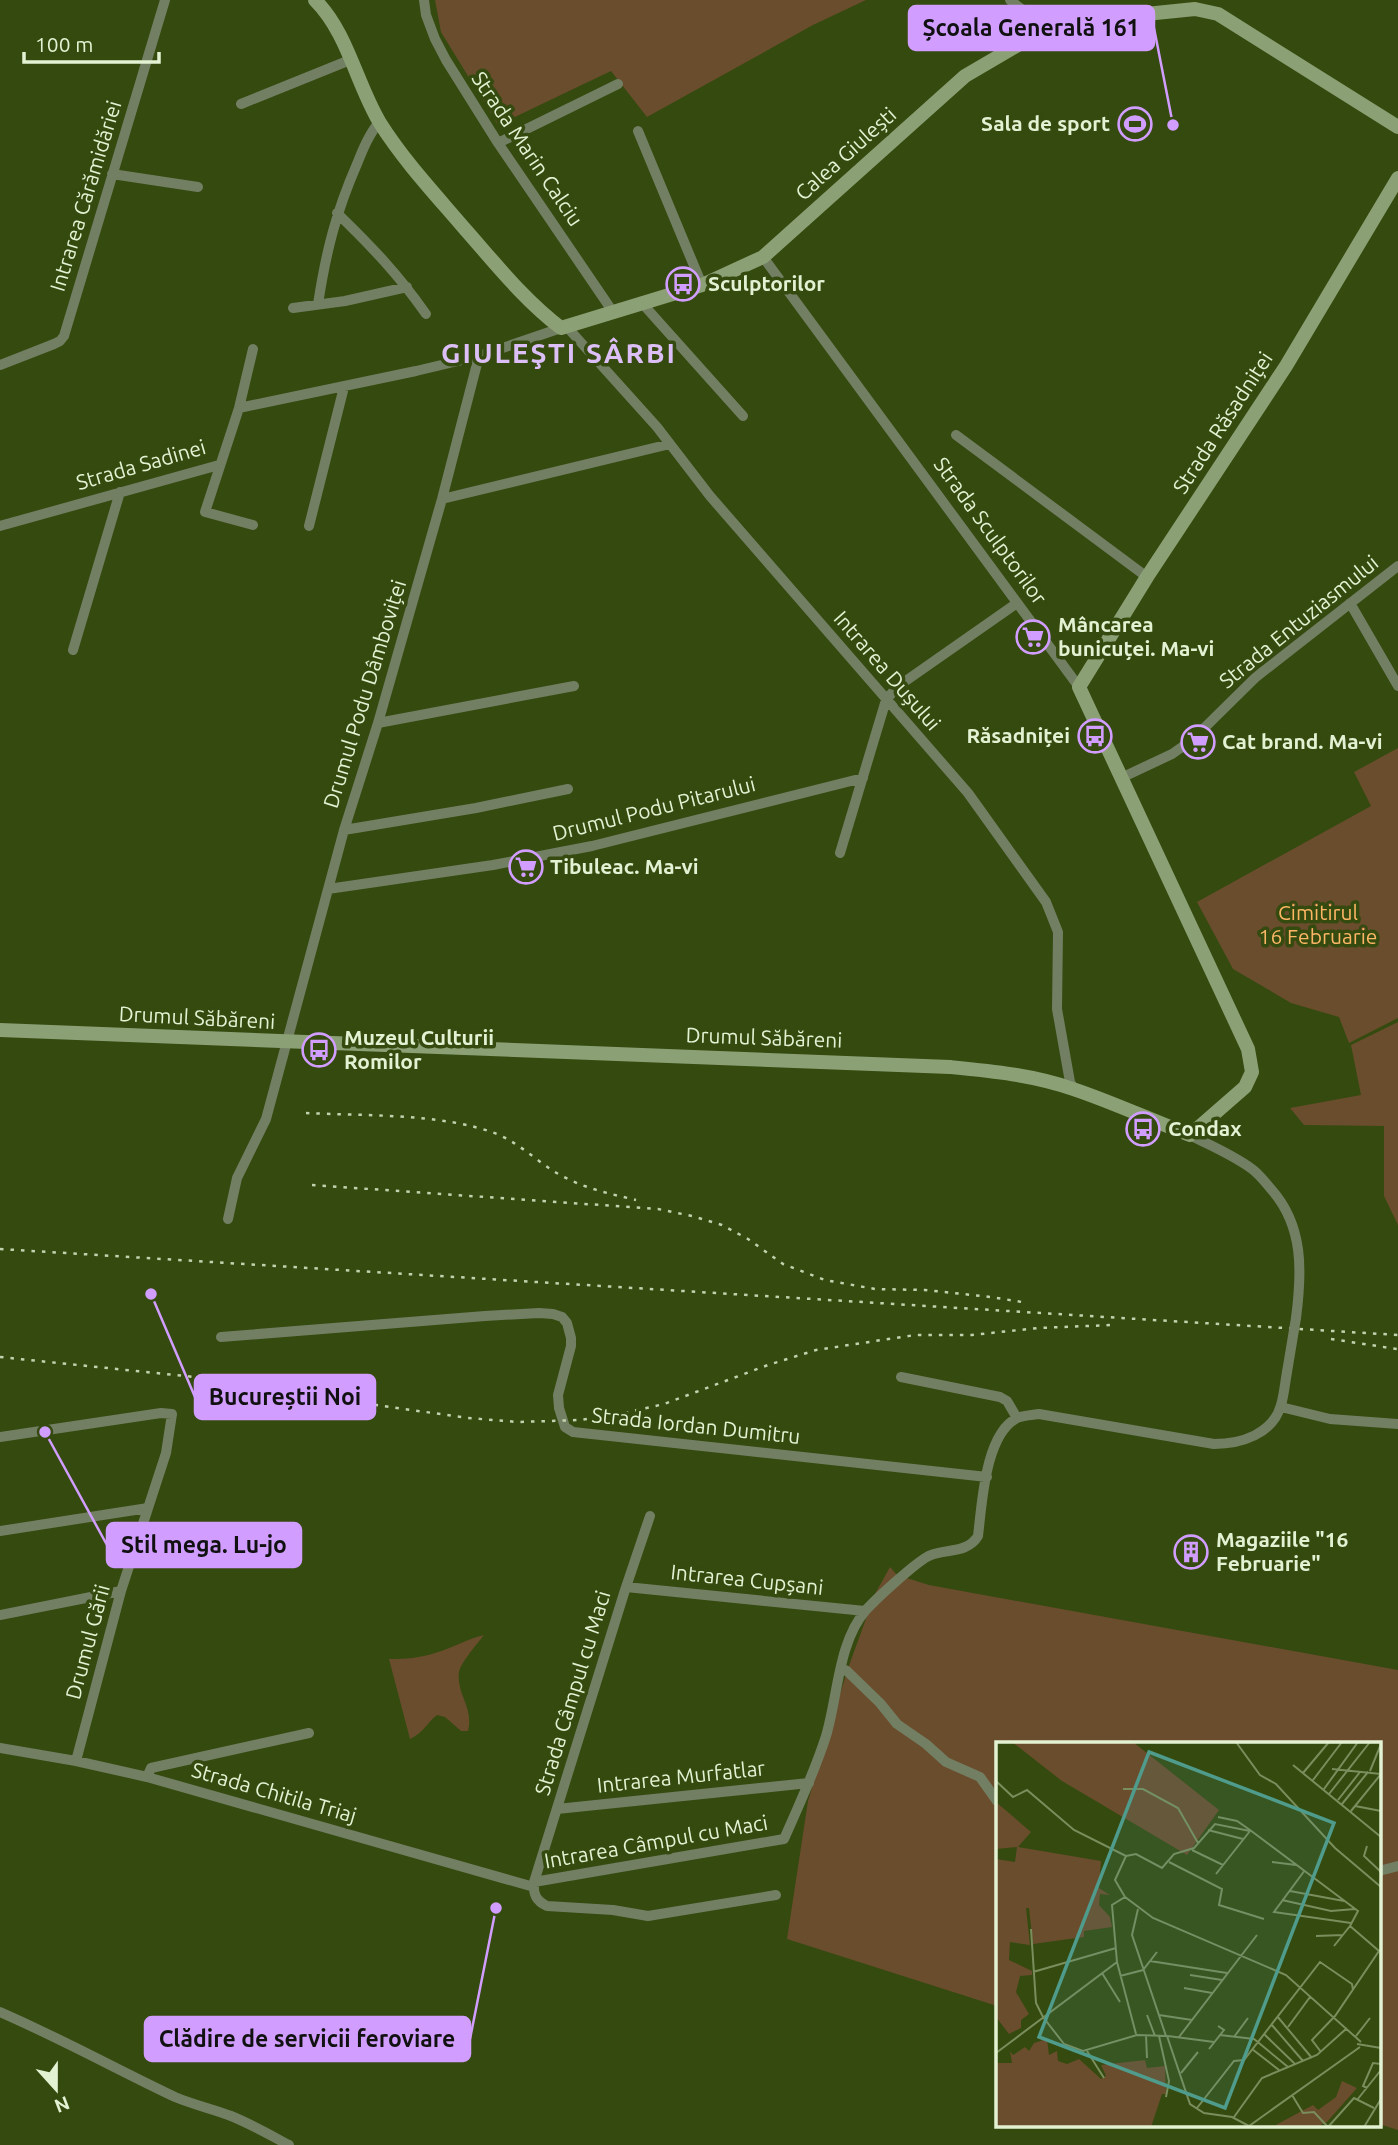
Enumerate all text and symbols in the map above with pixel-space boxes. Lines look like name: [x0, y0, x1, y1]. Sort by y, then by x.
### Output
callout: Școala Generală 161: [909, 6, 1154, 50]
text: Școala Generală 161: [922, 15, 1140, 41]
scale bar: [24, 21, 159, 65]
text: 100 m: [35, 32, 93, 56]
street label: Strada Marin Calciu: [467, 67, 588, 230]
street label: Intrarea Cărămidăriei: [45, 98, 125, 294]
street label: Calea Giulești: [790, 102, 901, 205]
sports icon: Sala de sport: [1116, 105, 1154, 143]
place label: Sala de sport: [981, 111, 1110, 135]
bus stop icon: Sculptorilor: [664, 265, 702, 303]
place label: Sculptorilor: [708, 271, 825, 295]
district label: GIULEŞTI SÂRBI: [441, 337, 677, 369]
street label: Strada Răsadniței: [1167, 347, 1277, 498]
street label: Strada Sadinei: [73, 434, 208, 494]
street label: Strada Sculptorilor: [929, 452, 1052, 609]
street label: Strada Entuziasmului: [1214, 550, 1383, 693]
street label: Drumul Podu Dâmboviței: [318, 577, 410, 811]
street label: Intrarea Dușului: [829, 606, 946, 735]
place label: Mâncarea bunicuței. Ma-vi: [1058, 612, 1214, 660]
supermarket icon: Mâncarea bunicuței. Ma-vi: [1014, 618, 1052, 656]
bus stop icon: Răsadniței: [1076, 717, 1114, 755]
place label: Răsadniței: [967, 723, 1070, 747]
supermarket icon: Cat brand. Ma-vi: [1179, 723, 1217, 761]
place label: Cat brand. Ma-vi: [1222, 729, 1383, 753]
street label: Drumul Podu Pitarului: [550, 771, 758, 845]
supermarket icon: Tibuleac. Ma-vi: [507, 848, 545, 886]
place label: Tibuleac. Ma-vi: [550, 854, 699, 878]
park label: Cimitirul 16 Februarie: [1259, 900, 1377, 948]
street label: Drumul Săbăreni: [118, 1001, 276, 1033]
street label: Drumul Săbăreni: [685, 1022, 843, 1052]
place label: Muzeul Culturii Romilor: [344, 1025, 494, 1073]
bus stop icon: Muzeul Culturii Romilor: [300, 1031, 338, 1069]
bus stop icon: Condax: [1124, 1110, 1162, 1148]
place label: Condax: [1168, 1116, 1242, 1140]
callout: Bucureștii Noi: [195, 1375, 375, 1419]
text: Bucureștii Noi: [209, 1384, 361, 1410]
street label: Strada Iordan Dumitru: [591, 1402, 802, 1448]
callout: Stil mega. Lu-jo: [107, 1523, 301, 1567]
place label: Magaziile "16 Februarie": [1216, 1527, 1349, 1575]
text: Stil mega. Lu-jo: [121, 1532, 287, 1557]
building icon: Magaziile "16 Februarie": [1172, 1533, 1210, 1571]
street label: Intrarea Cupșani: [670, 1559, 825, 1599]
street label: Drumul Gării: [60, 1582, 114, 1702]
street label: Strada Câmpul cu Maci: [529, 1587, 615, 1798]
inset map: [996, 1742, 1380, 2128]
street label: Intrarea Murfatlar: [596, 1755, 766, 1797]
street label: Strada Chitila Triaj: [189, 1757, 359, 1827]
street label: Intrarea Câmpul cu Maci: [542, 1810, 769, 1872]
callout: Clădire de servicii feroviare: [145, 2017, 470, 2061]
text: Clădire de servicii feroviare: [159, 2026, 455, 2051]
north arrow: [21, 2054, 91, 2124]
text: N: [52, 2092, 73, 2118]

